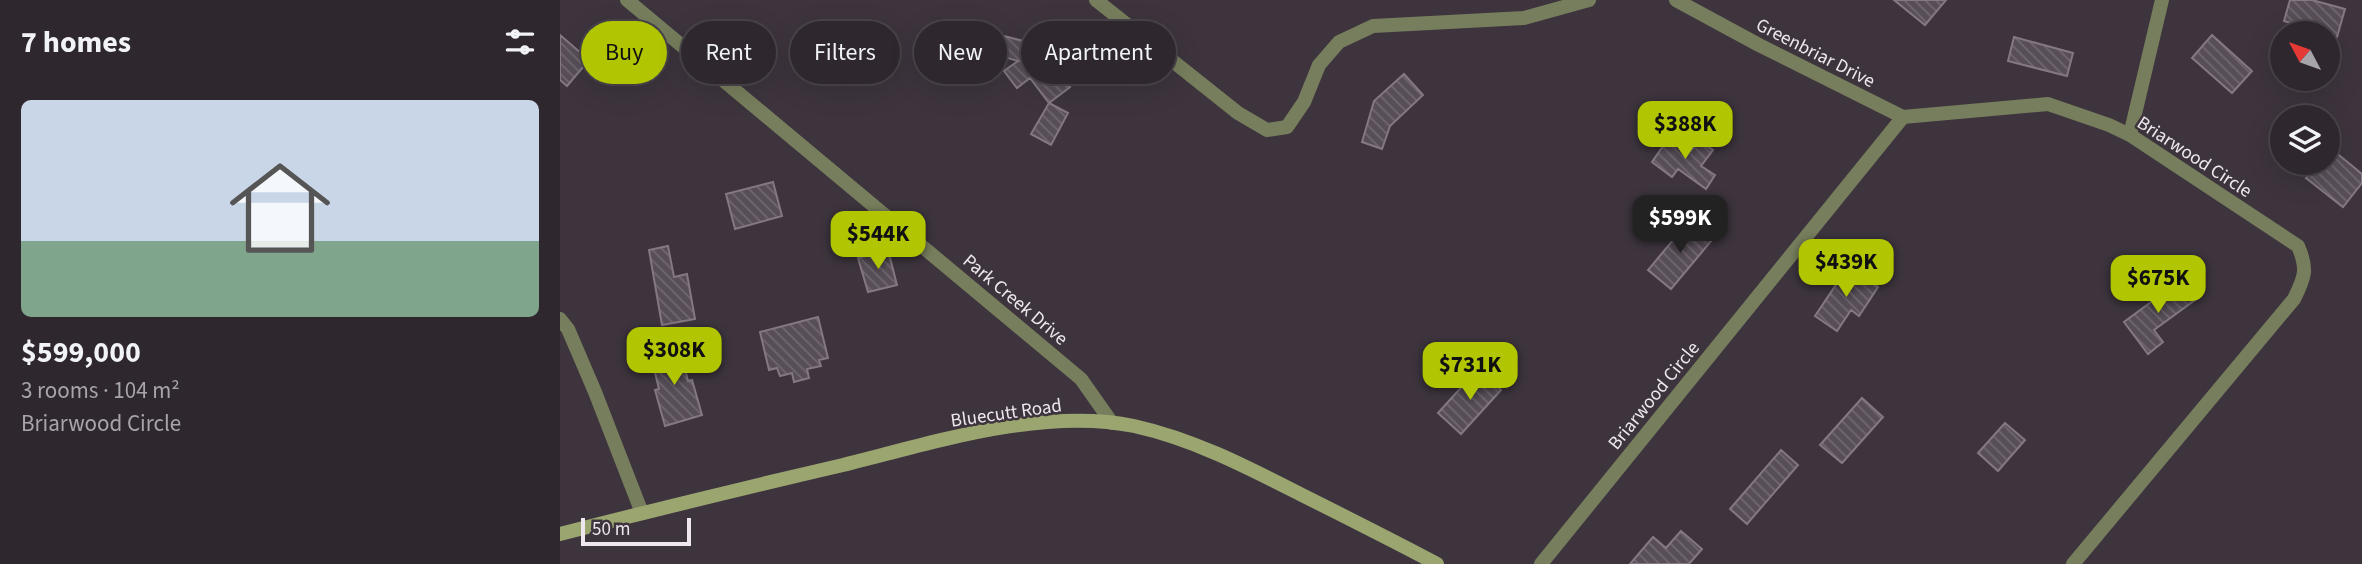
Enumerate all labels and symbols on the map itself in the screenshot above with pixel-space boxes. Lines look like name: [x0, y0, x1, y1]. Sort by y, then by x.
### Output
street label: Greenbriar Drive: [1751, 12, 1879, 95]
north arrow: [2270, 21, 2340, 91]
pin: $388K: [1636, 102, 1734, 161]
street label: Briarwood Circle: [2131, 110, 2257, 205]
pin: $599K: [1631, 196, 1729, 255]
pin: $544K: [829, 212, 927, 271]
pin: $439K: [1797, 240, 1895, 299]
street label: Park Creek Drive: [957, 248, 1073, 352]
pin: $675K: [2109, 256, 2207, 315]
pin: $308K: [625, 328, 723, 387]
street label: Briarwood Circle: [1602, 336, 1706, 456]
pin: $731K: [1421, 342, 1519, 402]
street label: Bluecutt Road: [949, 392, 1063, 435]
scale bar: [581, 515, 691, 547]

